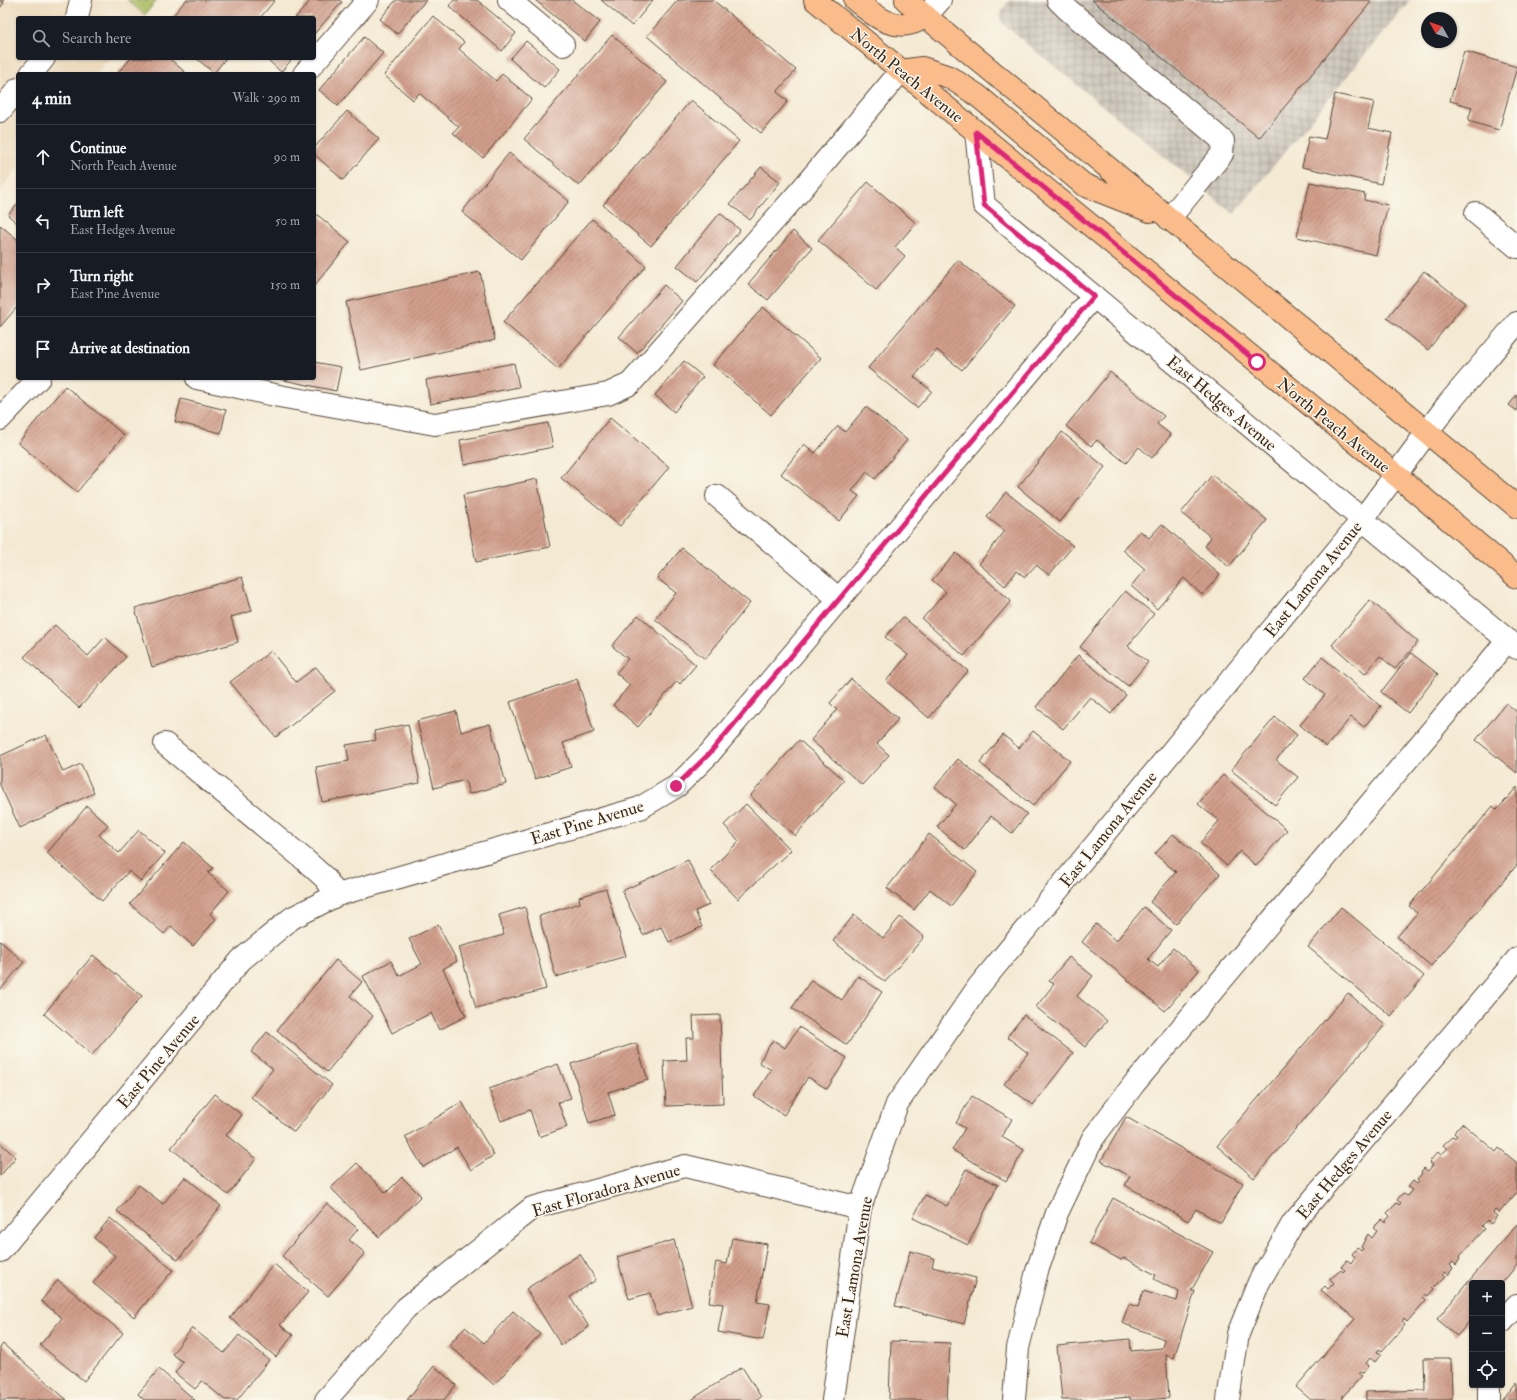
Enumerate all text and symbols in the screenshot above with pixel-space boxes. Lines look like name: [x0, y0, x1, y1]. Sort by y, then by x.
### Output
north arrow: [1421, 12, 1457, 48]
search box: [16, 16, 316, 60]
street label: North Peach Avenue: [846, 23, 968, 127]
icon: search: [30, 27, 52, 49]
text: Search here: [62, 29, 131, 48]
text: 4 min: [32, 88, 71, 109]
text: Walk · 290 m: [232, 90, 300, 106]
text: Continue: [70, 139, 126, 158]
icon: ahead: [32, 146, 54, 168]
text: 90 m: [274, 149, 300, 165]
text: North Peach Avenue: [70, 158, 177, 174]
text: Turn left: [70, 203, 124, 222]
icon: left: [32, 210, 54, 232]
text: 50 m: [275, 213, 300, 229]
text: East Hedges Avenue: [70, 222, 175, 238]
text: Turn right: [70, 267, 133, 286]
icon: right: [32, 274, 54, 296]
text: 150 m: [270, 277, 300, 293]
text: East Pine Avenue: [70, 286, 160, 302]
icon: arrive: [32, 338, 54, 360]
text: Arrive at destination: [70, 339, 190, 358]
street label: East Hedges Avenue: [1162, 351, 1281, 456]
route start: [1248, 353, 1266, 371]
street label: North Peach Avenue: [1273, 373, 1395, 477]
street label: East Lamona Avenue: [1260, 517, 1367, 642]
street label: East Lamona Avenue: [1055, 767, 1162, 892]
route end: [667, 777, 685, 795]
street label: East Pine Avenue: [528, 795, 646, 850]
street label: East Pine Avenue: [113, 1010, 204, 1113]
street label: East Hedges Avenue: [1292, 1105, 1397, 1224]
street label: East Floradora Avenue: [530, 1159, 683, 1222]
street label: East Lamona Avenue: [832, 1195, 877, 1339]
map controls: [1469, 1280, 1505, 1388]
button: +: [1469, 1280, 1505, 1316]
button: −: [1469, 1316, 1505, 1352]
button: locate: [1469, 1352, 1505, 1388]

